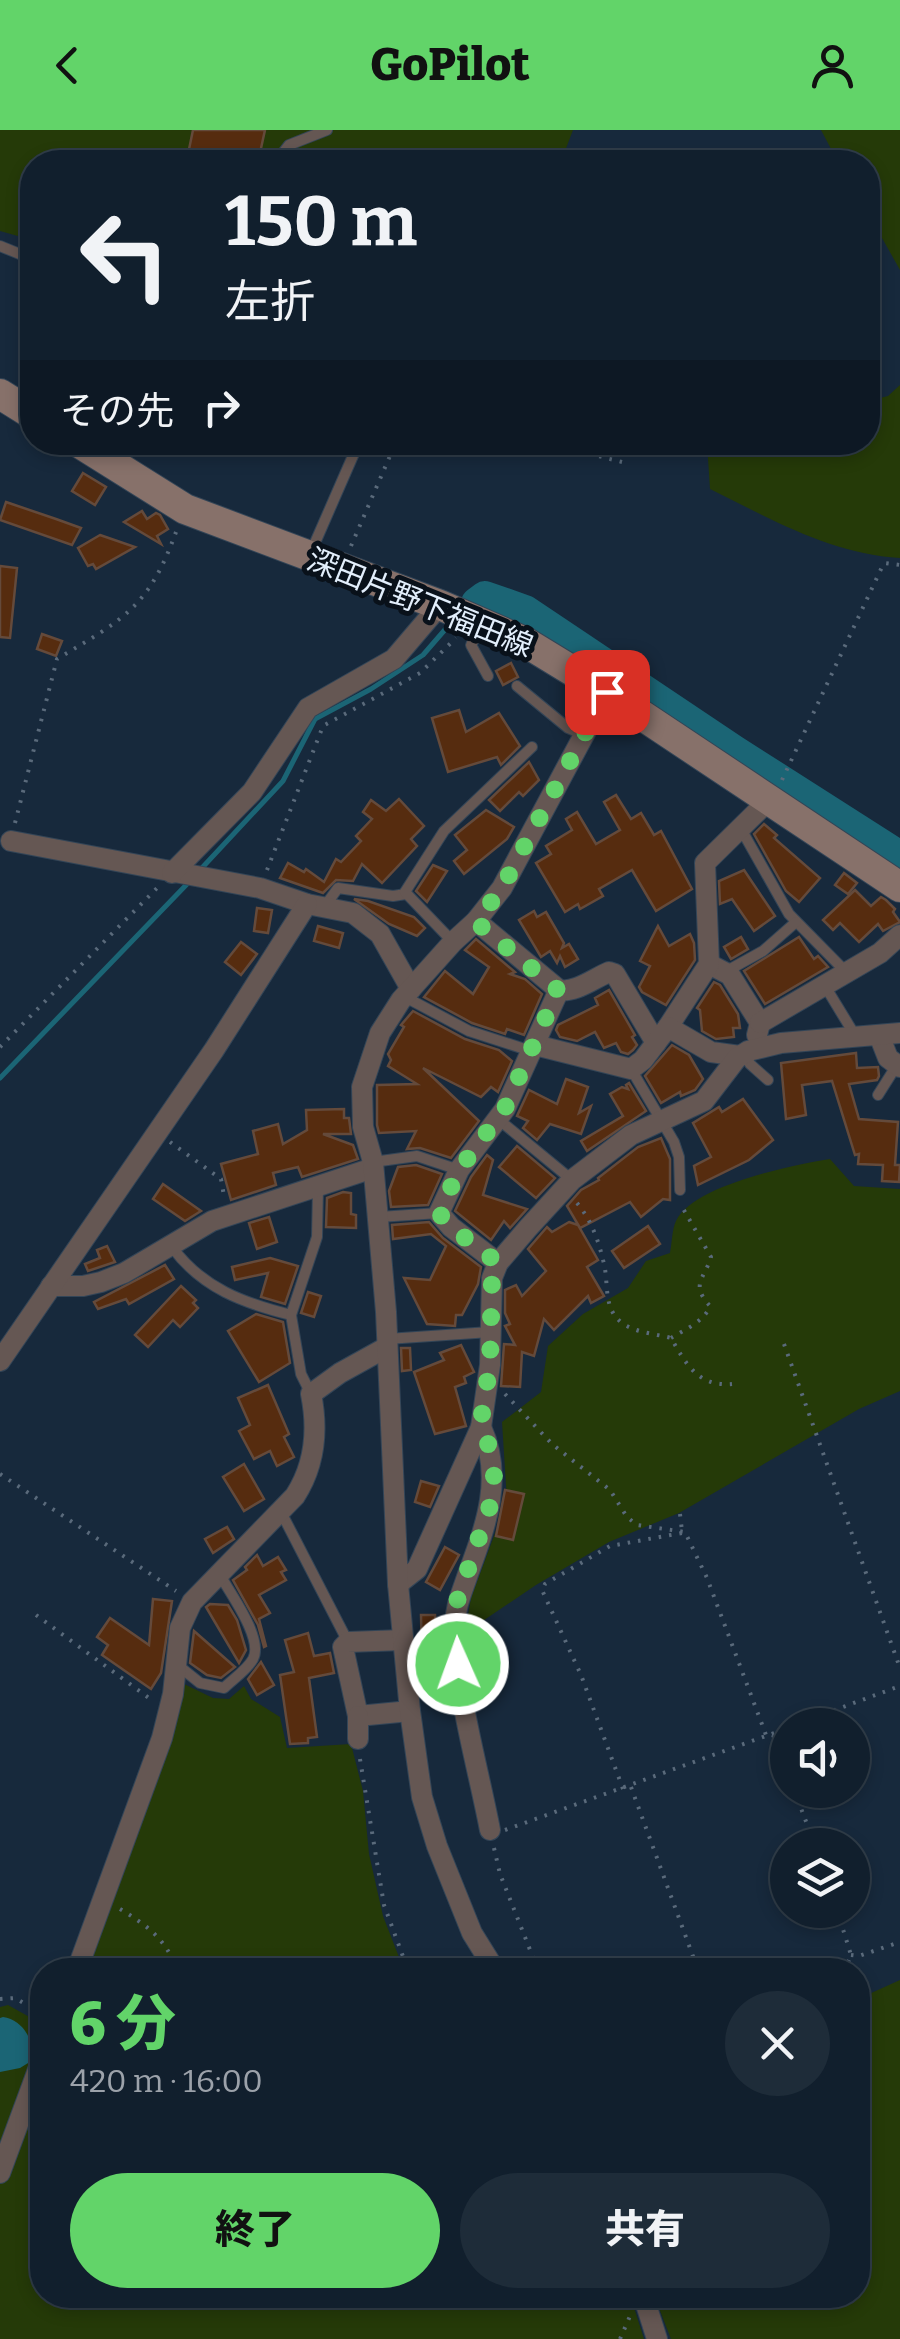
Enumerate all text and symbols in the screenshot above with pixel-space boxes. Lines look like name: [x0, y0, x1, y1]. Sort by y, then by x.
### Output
icon: back: [40, 38, 95, 93]
text: GoPilot: [370, 38, 530, 92]
icon: person: [805, 38, 860, 93]
text: 150 m: [225, 180, 417, 264]
icon: left: [60, 190, 190, 320]
text: 左折: [225, 275, 315, 329]
icon: right: [194, 380, 249, 435]
text: その先: [60, 388, 174, 434]
street label: 深田片野下福田線: [302, 541, 538, 665]
pin: [565, 650, 650, 735]
icon: arrive: [580, 665, 635, 720]
position arrow: [406, 1612, 510, 1716]
map controls: [770, 1708, 870, 1928]
button: sound: [770, 1708, 870, 1808]
button: layers: [770, 1828, 870, 1928]
text: 6 分: [70, 1988, 176, 2060]
button: close: [725, 1991, 830, 2096]
text: 420 m · 16:00: [70, 2062, 263, 2100]
button: 終了: [70, 2173, 440, 2288]
button: 共有: [460, 2173, 830, 2288]

